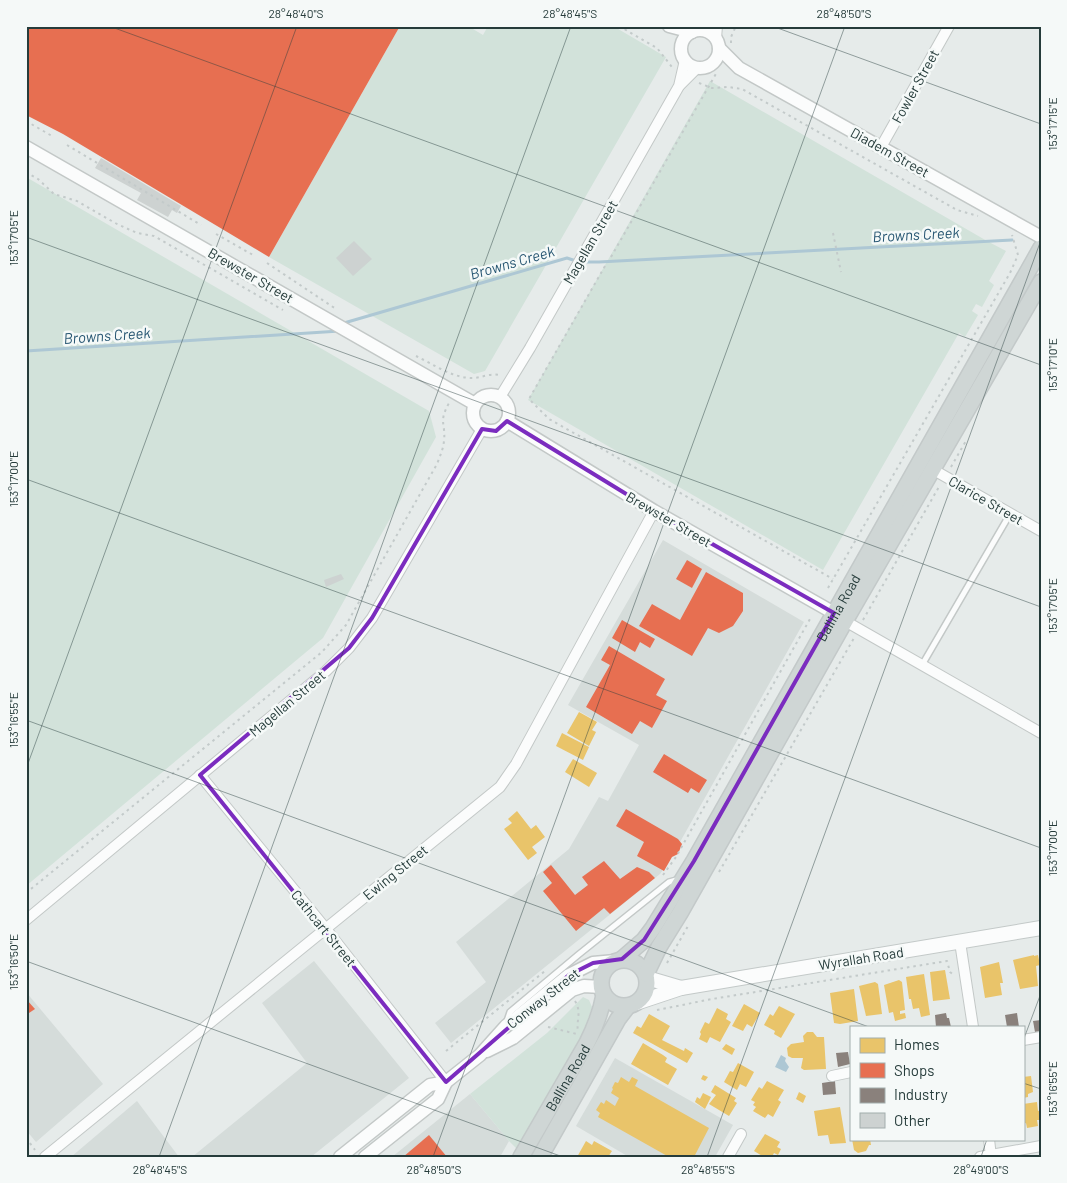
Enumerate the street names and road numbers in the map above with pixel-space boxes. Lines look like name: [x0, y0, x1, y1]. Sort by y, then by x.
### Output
street label: Fowler Street: [888, 46, 942, 126]
street label: Diadem Street: [848, 123, 932, 181]
street label: Magellan Street: [559, 197, 621, 287]
street label: Brewster Street: [205, 244, 297, 306]
street label: Clarice Street: [946, 472, 1026, 528]
street label: Brewster Street: [623, 488, 715, 550]
street label: Ballina Road: [812, 571, 863, 644]
street label: Magellan Street: [245, 666, 329, 740]
street label: Ewing Street: [359, 841, 431, 903]
street label: Cathcart Street: [288, 886, 360, 970]
street label: Wyrallah Road: [817, 943, 905, 973]
street label: Conway Street: [503, 964, 583, 1032]
street label: Ballina Road: [541, 1041, 593, 1114]

